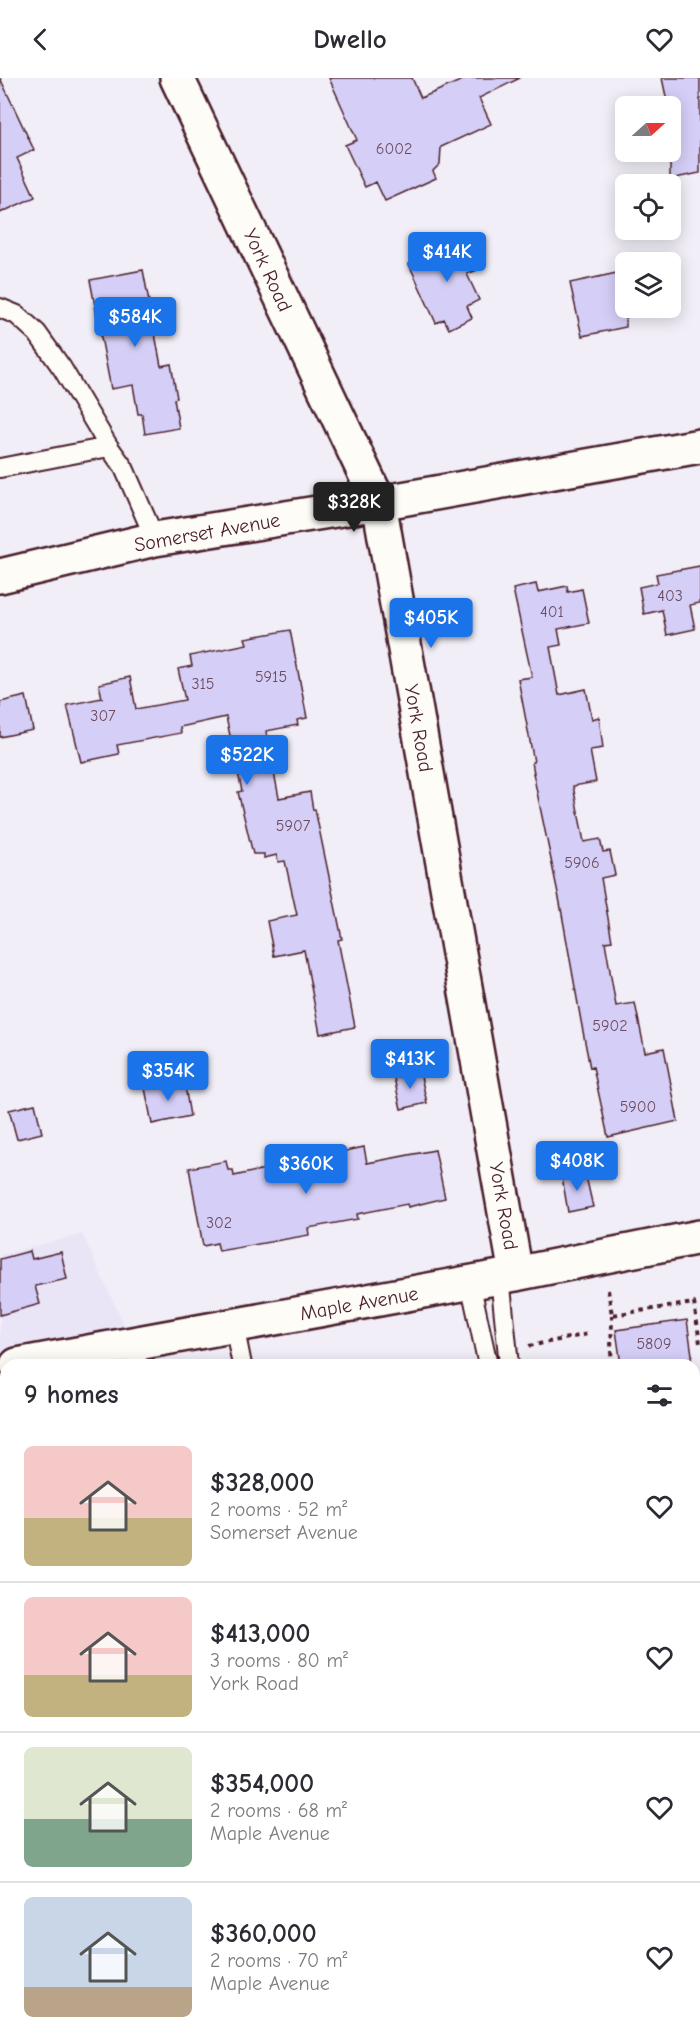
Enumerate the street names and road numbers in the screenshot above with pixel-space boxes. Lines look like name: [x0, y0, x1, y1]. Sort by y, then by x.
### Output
street label: York Road: [238, 225, 297, 315]
street label: Somerset Avenue: [132, 508, 282, 557]
street label: York Road: [399, 682, 438, 774]
street label: York Road: [484, 1160, 523, 1252]
street label: Maple Avenue: [298, 1282, 420, 1325]

